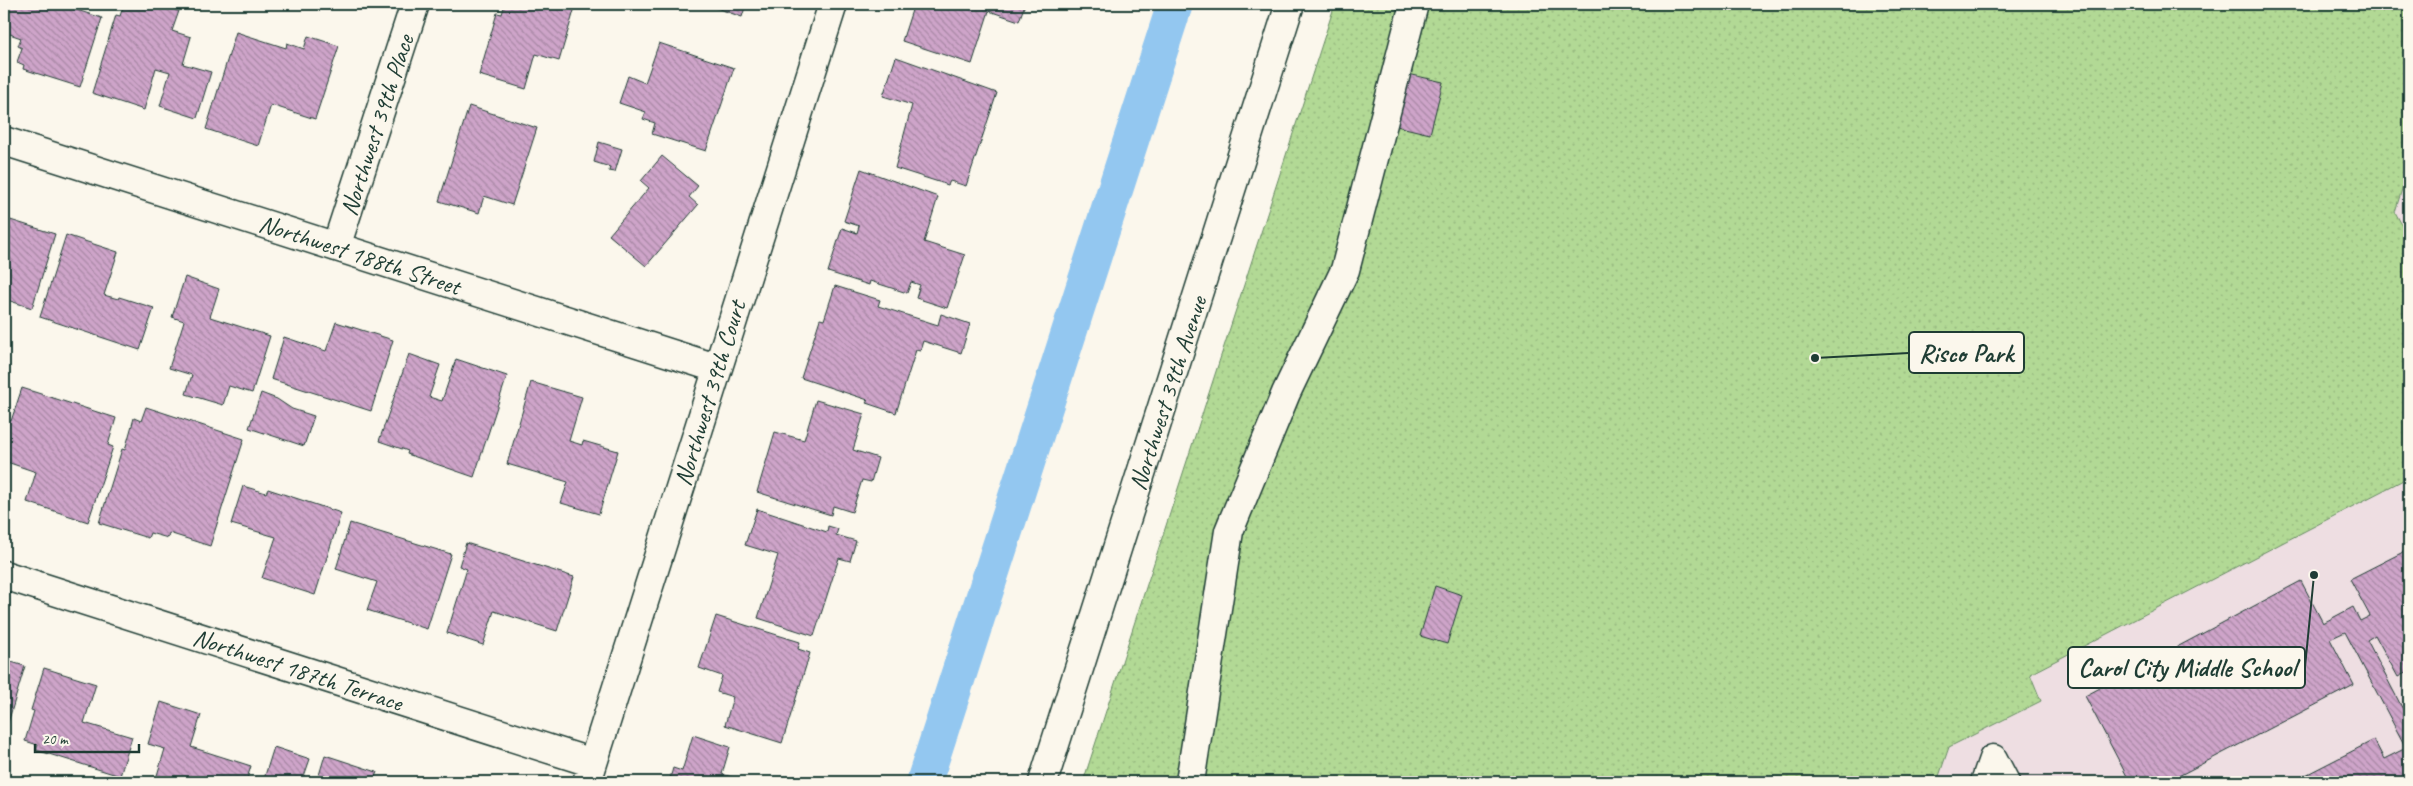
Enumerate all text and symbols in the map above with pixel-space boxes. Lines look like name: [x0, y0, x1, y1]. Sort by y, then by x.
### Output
street label: Northwest 39th Place: [333, 29, 422, 220]
street label: Northwest 188th Street: [255, 207, 467, 303]
street label: Northwest 39th Avenue: [1122, 290, 1215, 494]
street label: Northwest 39th Court: [667, 294, 754, 490]
callout: Risco Park: [1909, 332, 2024, 373]
text: Risco Park: [1919, 337, 2015, 370]
street label: Northwest 187th Terrace: [189, 621, 408, 719]
callout: Carol City Middle School: [2068, 647, 2305, 688]
text: Carol City Middle School: [2078, 651, 2301, 684]
scale bar: [35, 721, 139, 753]
text: 20 m: [42, 730, 69, 749]

